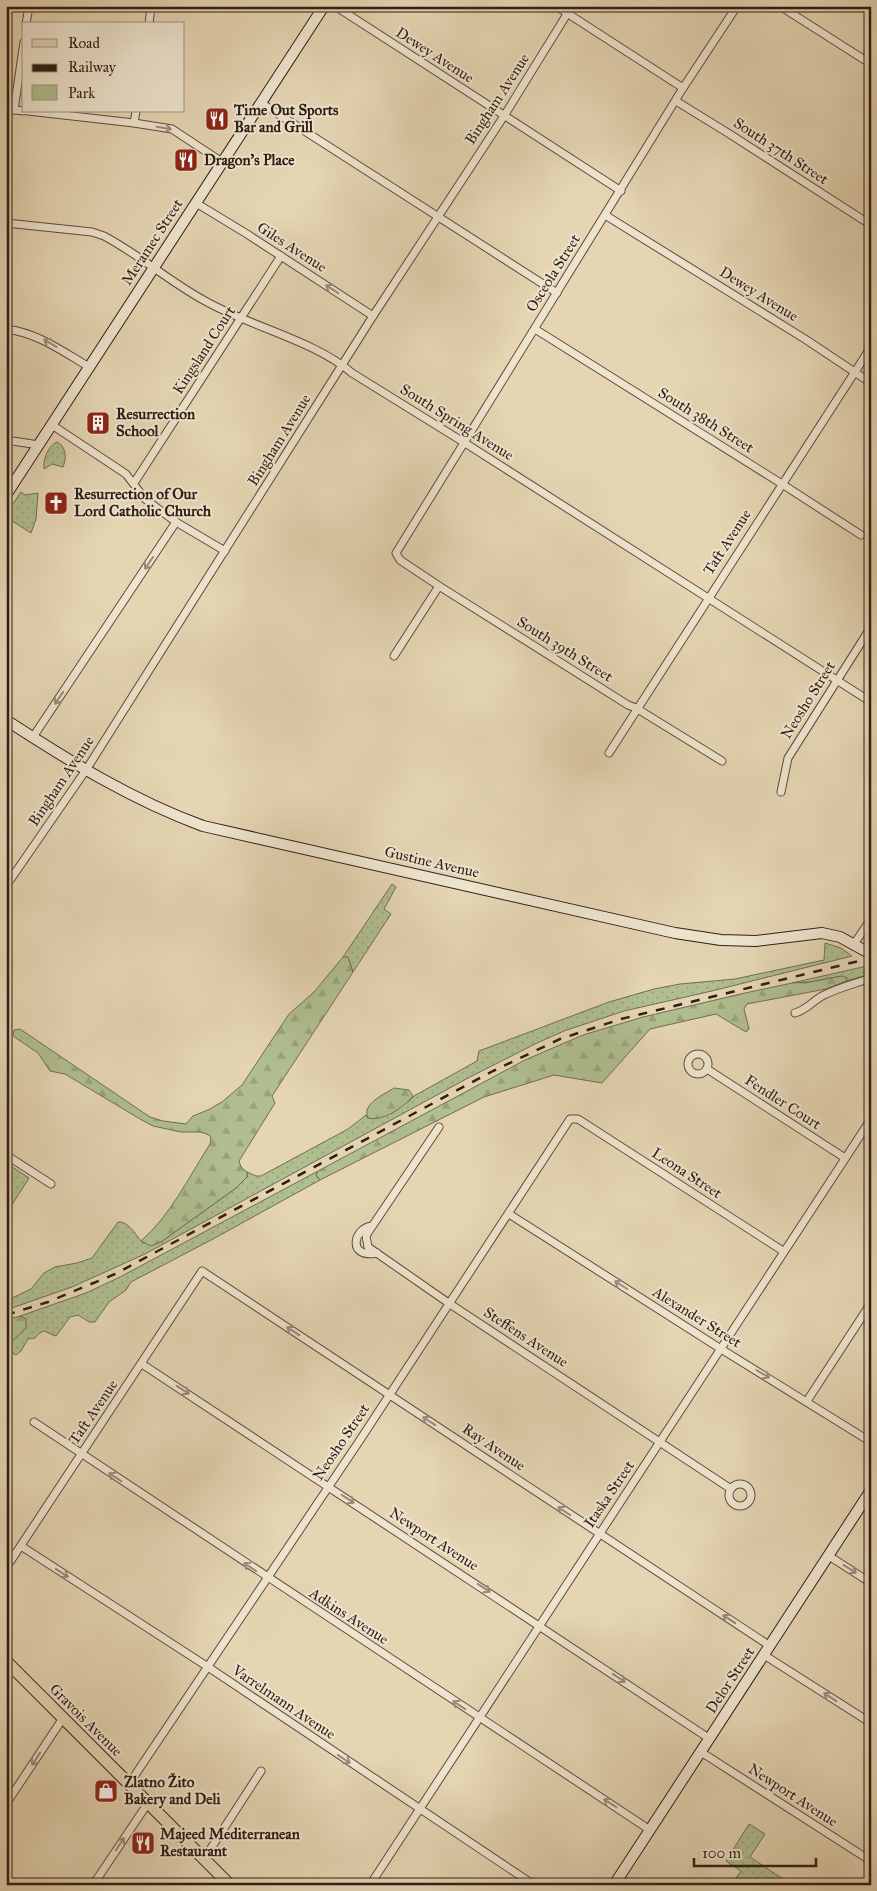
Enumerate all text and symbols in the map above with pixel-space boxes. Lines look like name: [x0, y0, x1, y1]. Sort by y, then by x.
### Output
legend: [22, 22, 185, 112]
street label: Dewey Avenue: [393, 23, 477, 87]
text: Road: [68, 34, 100, 52]
street label: Bingham Avenue: [461, 50, 533, 148]
text: Railway: [68, 58, 117, 76]
text: Park: [68, 84, 95, 102]
place label: Time Out Sports Bar and Grill: [233, 101, 339, 136]
restaurant icon: Time Out Sports Bar and Grill: [204, 106, 230, 132]
street label: South 37th Street: [730, 114, 832, 189]
one-way arrow: [155, 124, 171, 134]
restaurant icon: Dragon's Place: [173, 147, 199, 173]
place label: Dragon's Place: [204, 151, 295, 170]
street label: Meramec Street: [117, 195, 187, 288]
street label: Giles Avenue: [254, 218, 330, 276]
street label: Osceola Street: [522, 230, 584, 315]
street label: Dewey Avenue: [716, 263, 802, 325]
one-way arrow: [325, 284, 339, 294]
street label: Kingsland Court: [169, 302, 240, 397]
one-way arrow: [43, 338, 57, 348]
street label: South Spring Avenue: [397, 380, 517, 464]
street label: South 38th Street: [655, 383, 758, 457]
street label: Bingham Avenue: [244, 391, 314, 489]
place label: Resurrection School: [116, 405, 196, 440]
building icon: Resurrection School: [85, 410, 111, 436]
place label: Resurrection of Our Lord Catholic Church: [74, 485, 212, 520]
church icon: Resurrection of Our Lord Catholic Church: [43, 490, 69, 516]
street label: Taft Avenue: [699, 506, 755, 578]
one-way arrow: [144, 556, 154, 570]
street label: South 39th Street: [514, 612, 617, 686]
street label: Neosho Street: [777, 657, 839, 742]
one-way arrow: [53, 691, 64, 705]
street label: Bingham Avenue: [24, 733, 98, 829]
street label: Gustine Avenue: [383, 842, 481, 882]
street label: Fendler Court: [741, 1071, 825, 1134]
street label: Leona Street: [649, 1144, 726, 1203]
one-way arrow: [614, 1280, 628, 1291]
street label: Alexander Street: [648, 1282, 745, 1352]
street label: Steffens Avenue: [480, 1303, 572, 1371]
one-way arrow: [287, 1326, 301, 1336]
one-way arrow: [756, 1370, 770, 1380]
street label: Taft Avenue: [65, 1376, 121, 1448]
one-way arrow: [176, 1386, 190, 1396]
street label: Neosho Street: [309, 1400, 374, 1484]
one-way arrow: [422, 1416, 436, 1426]
street label: Ray Avenue: [459, 1419, 529, 1475]
street label: Itaska Street: [580, 1456, 638, 1531]
one-way arrow: [108, 1472, 122, 1482]
one-way arrow: [341, 1494, 355, 1504]
street label: Newport Avenue: [386, 1503, 482, 1575]
one-way arrow: [557, 1506, 571, 1516]
one-way arrow: [244, 1562, 258, 1572]
one-way arrow: [842, 1565, 856, 1575]
one-way arrow: [55, 1568, 69, 1578]
street label: Adkins Avenue: [305, 1583, 392, 1648]
one-way arrow: [477, 1583, 491, 1593]
one-way arrow: [722, 1614, 736, 1625]
street label: Delor Street: [702, 1643, 759, 1717]
street label: Varrelmann Avenue: [228, 1660, 339, 1743]
one-way arrow: [612, 1673, 626, 1683]
street label: Gravois Avenue: [46, 1680, 126, 1760]
one-way arrow: [823, 1691, 837, 1701]
one-way arrow: [452, 1699, 466, 1710]
one-way arrow: [31, 1751, 41, 1765]
one-way arrow: [337, 1754, 351, 1764]
street label: Newport Avenue: [745, 1759, 841, 1831]
place label: Zlatno Žito Bakery and Deli: [124, 1772, 222, 1809]
shop icon: Zlatno Žito Bakery and Deli: [93, 1778, 119, 1804]
one-way arrow: [603, 1798, 617, 1808]
place label: Majeed Mediterranean Restaurant: [160, 1825, 301, 1860]
restaurant icon: Majeed Mediterranean Restaurant: [130, 1830, 156, 1856]
scale bar: [694, 1836, 817, 1868]
one-way arrow: [115, 1837, 125, 1851]
text: 100 m: [702, 1844, 742, 1862]

